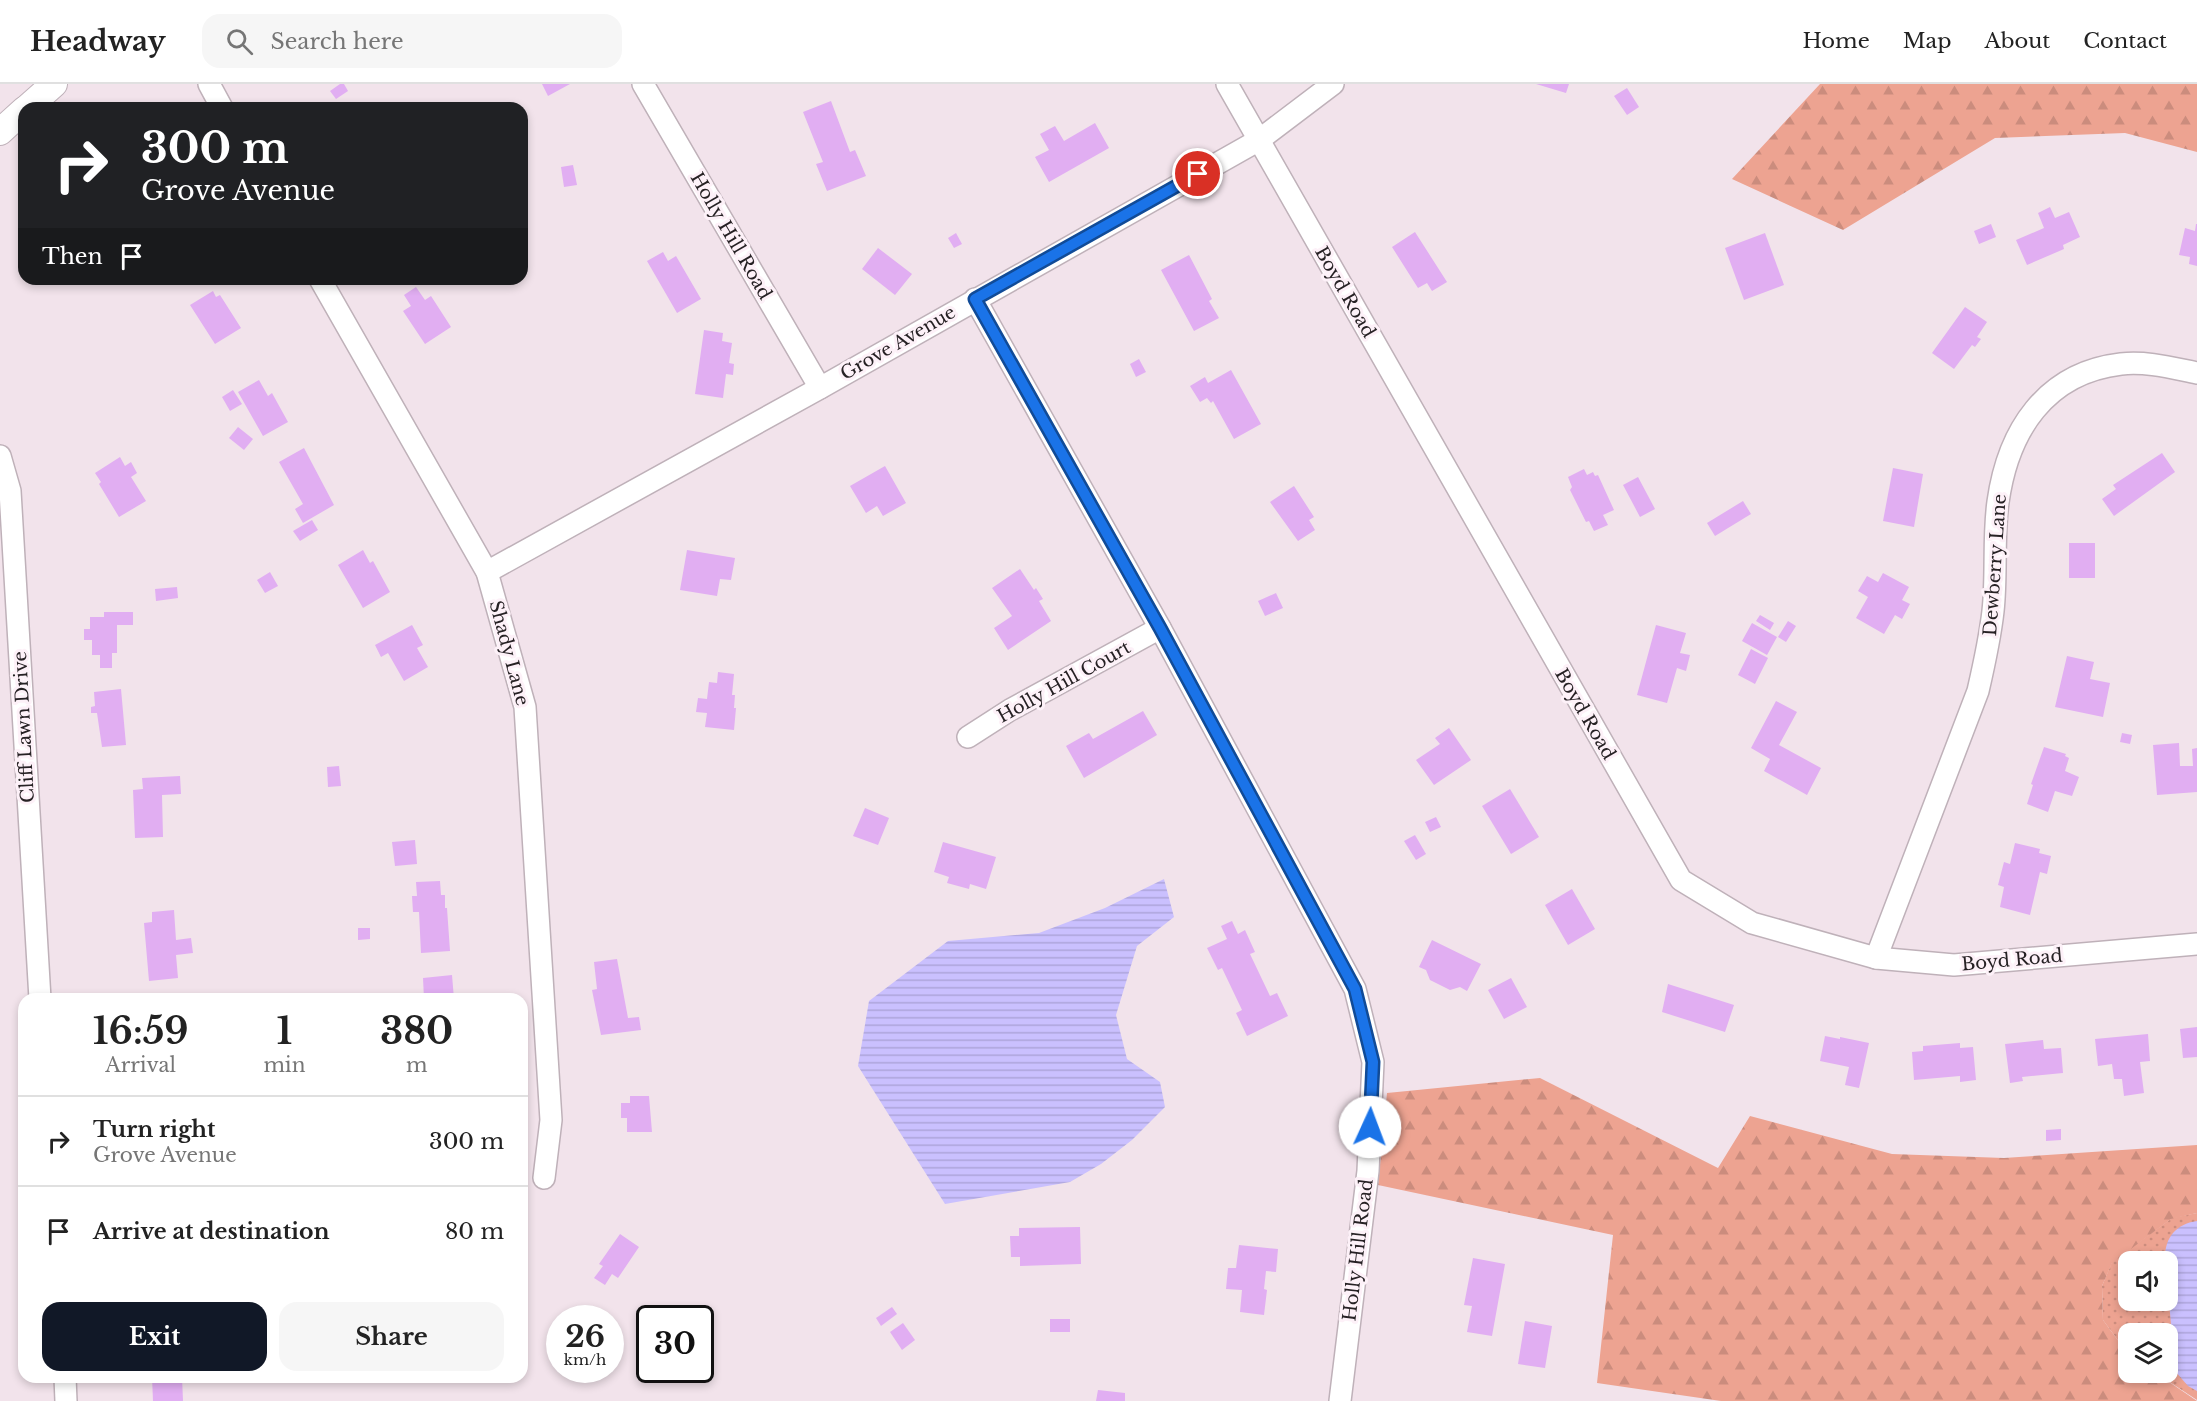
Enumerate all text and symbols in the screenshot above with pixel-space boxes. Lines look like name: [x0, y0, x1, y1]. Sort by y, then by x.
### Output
search box: [202, 14, 622, 68]
text: Headway: [30, 24, 166, 59]
icon: search: [223, 25, 256, 58]
text: Search here: [271, 28, 404, 55]
text: Home: [1803, 28, 1870, 54]
text: Map: [1903, 28, 1951, 54]
text: About: [1984, 28, 2050, 54]
text: Contact: [2083, 28, 2167, 54]
text: 300 m: [141, 122, 289, 174]
icon: right: [42, 126, 120, 204]
pin: [1172, 148, 1223, 199]
icon: arrive: [1181, 157, 1214, 190]
street label: Holly Hill Road: [686, 168, 776, 304]
text: Grove Avenue: [141, 174, 335, 207]
icon: arrive: [115, 240, 148, 273]
text: Then: [42, 243, 103, 270]
street label: Boyd Road: [1310, 243, 1380, 341]
street label: Grove Avenue: [836, 301, 960, 385]
street label: Dewberry Lane: [1979, 493, 2011, 637]
street label: Shady Lane: [484, 598, 534, 708]
street label: Holly Hill Court: [994, 636, 1135, 728]
street label: Cliff Lawn Drive: [9, 651, 39, 803]
street label: Boyd Road: [1550, 665, 1620, 763]
street label: Boyd Road: [1960, 945, 2064, 975]
text: 16:59: [93, 1009, 189, 1054]
text: 1: [277, 1009, 292, 1054]
text: 380: [380, 1009, 453, 1054]
text: Arrival: [105, 1053, 176, 1077]
text: min: [263, 1053, 305, 1077]
text: m: [406, 1053, 427, 1077]
position arrow: [1338, 1095, 1402, 1159]
text: Turn right: [93, 1116, 215, 1143]
icon: right: [42, 1125, 75, 1158]
text: 300 m: [429, 1128, 504, 1155]
text: Grove Avenue: [93, 1143, 237, 1167]
street label: Holly Hill Road: [1338, 1178, 1378, 1322]
icon: arrive: [42, 1215, 75, 1248]
text: Arrive at destination: [93, 1218, 330, 1245]
text: 80 m: [445, 1218, 504, 1245]
map controls: [2118, 1251, 2178, 1383]
button: sound: [2118, 1251, 2178, 1311]
button: Exit: [42, 1302, 267, 1371]
button: Share: [279, 1302, 504, 1371]
speed limit sign: 30: [636, 1305, 714, 1383]
text: 26: [565, 1318, 605, 1355]
button: layers: [2118, 1323, 2178, 1383]
text: km/h: [564, 1350, 606, 1369]

